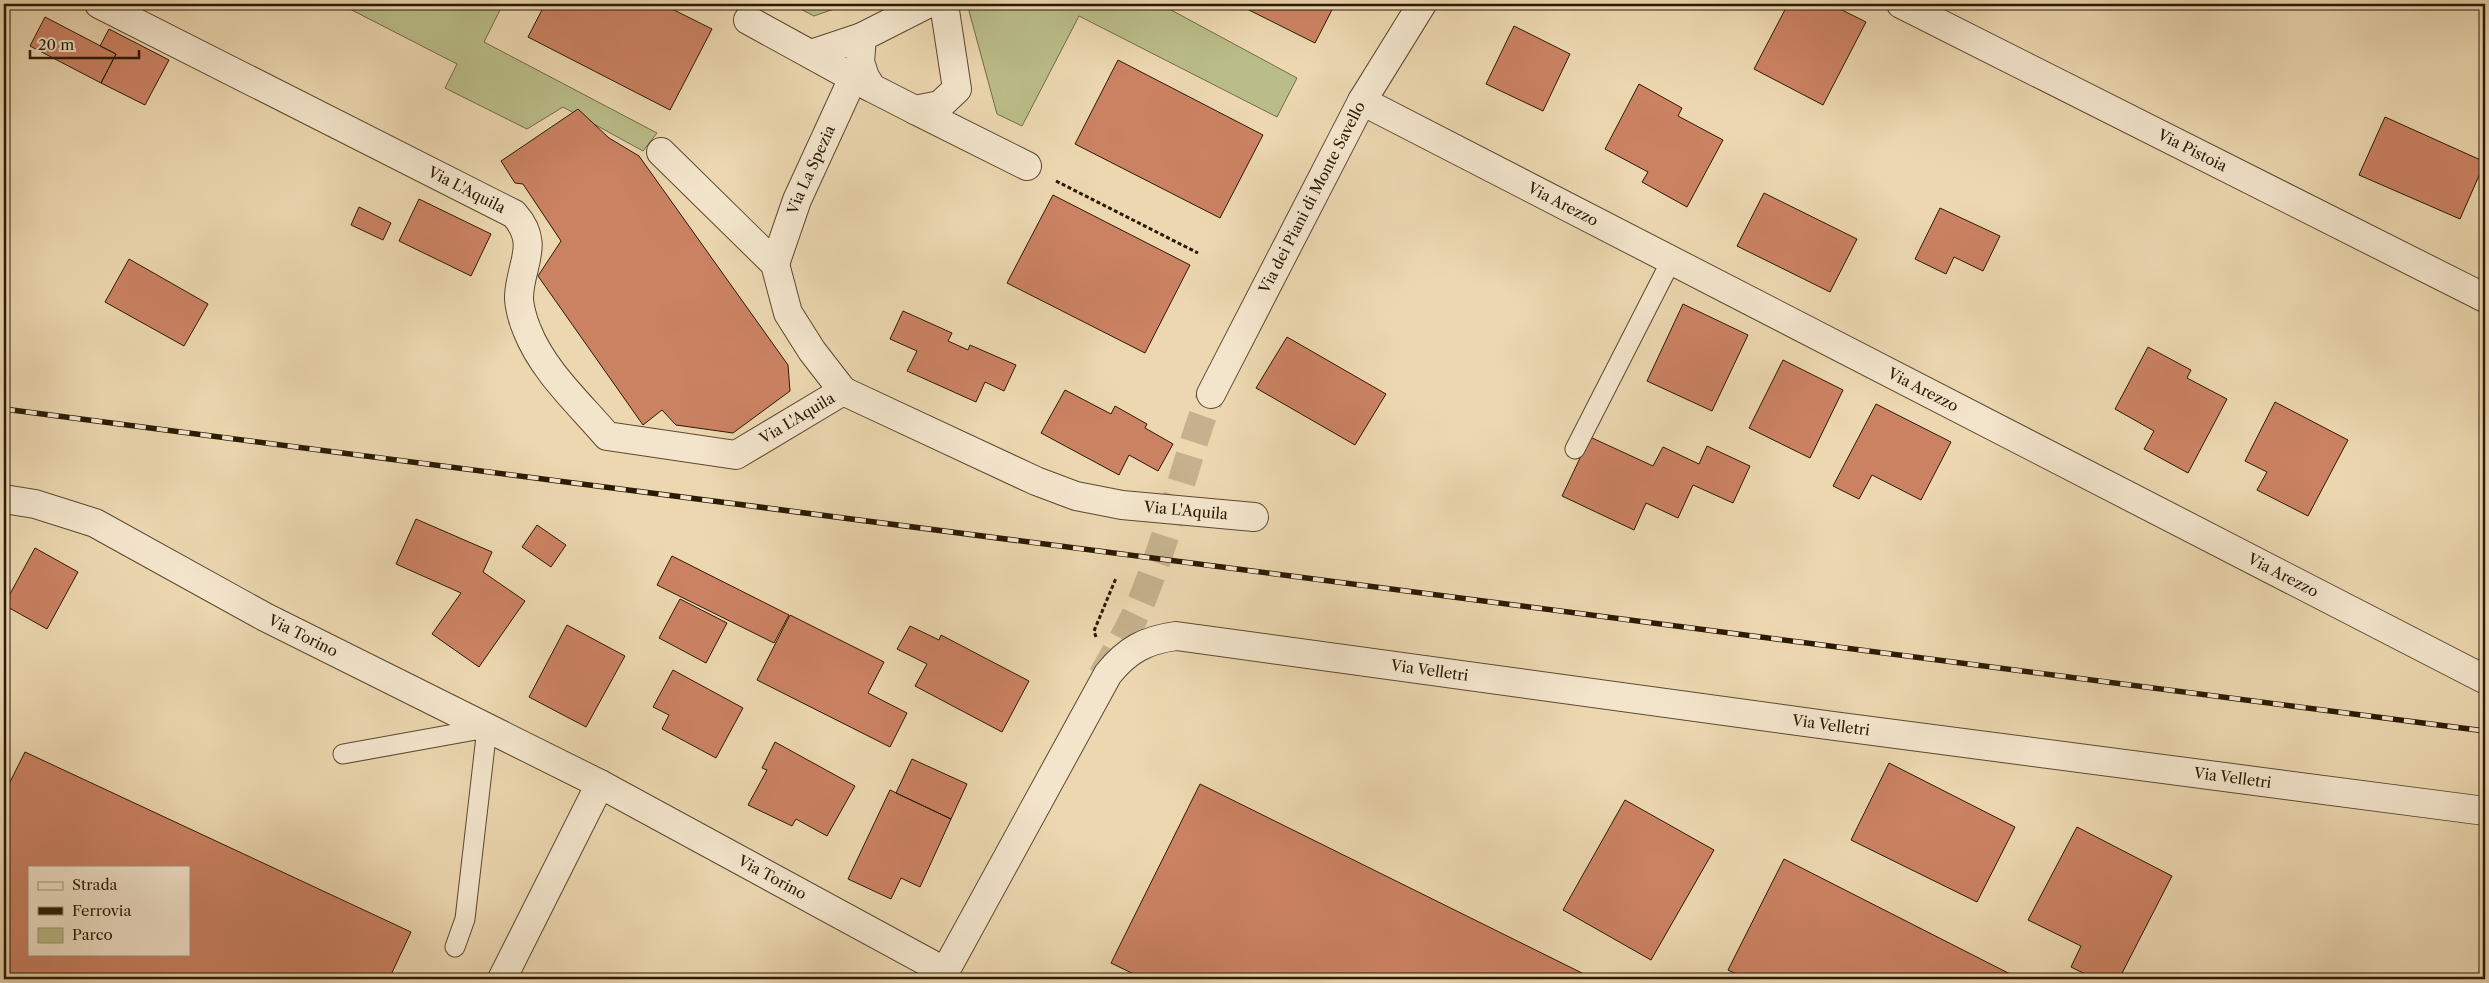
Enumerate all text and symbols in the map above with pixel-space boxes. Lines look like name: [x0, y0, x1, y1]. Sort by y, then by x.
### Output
scale bar: [30, 28, 139, 60]
text: 20 m: [38, 35, 74, 54]
street label: Via dei Piani di Monte Savello: [1254, 98, 1369, 297]
street label: Via La Spezia: [783, 122, 839, 218]
street label: Via Pistoia: [2154, 124, 2230, 176]
street label: Via L'Aquila: [424, 162, 509, 217]
street label: Via Arezzo: [1524, 178, 1602, 230]
street label: Via Arezzo: [1884, 363, 1962, 416]
street label: Via L'Aquila: [755, 388, 838, 448]
street label: Via L'Aquila: [1142, 497, 1229, 524]
street label: Via Arezzo: [2244, 548, 2322, 601]
street label: Via Torino: [264, 610, 341, 661]
street label: Via Velletri: [1389, 655, 1470, 685]
street label: Via Velletri: [1790, 710, 1871, 740]
street label: Via Velletri: [2192, 763, 2273, 792]
street label: Via Torino: [734, 850, 810, 904]
legend: [28, 866, 190, 956]
text: Strada: [72, 875, 118, 894]
text: Ferrovia: [72, 901, 131, 920]
text: Parco: [72, 925, 113, 944]

